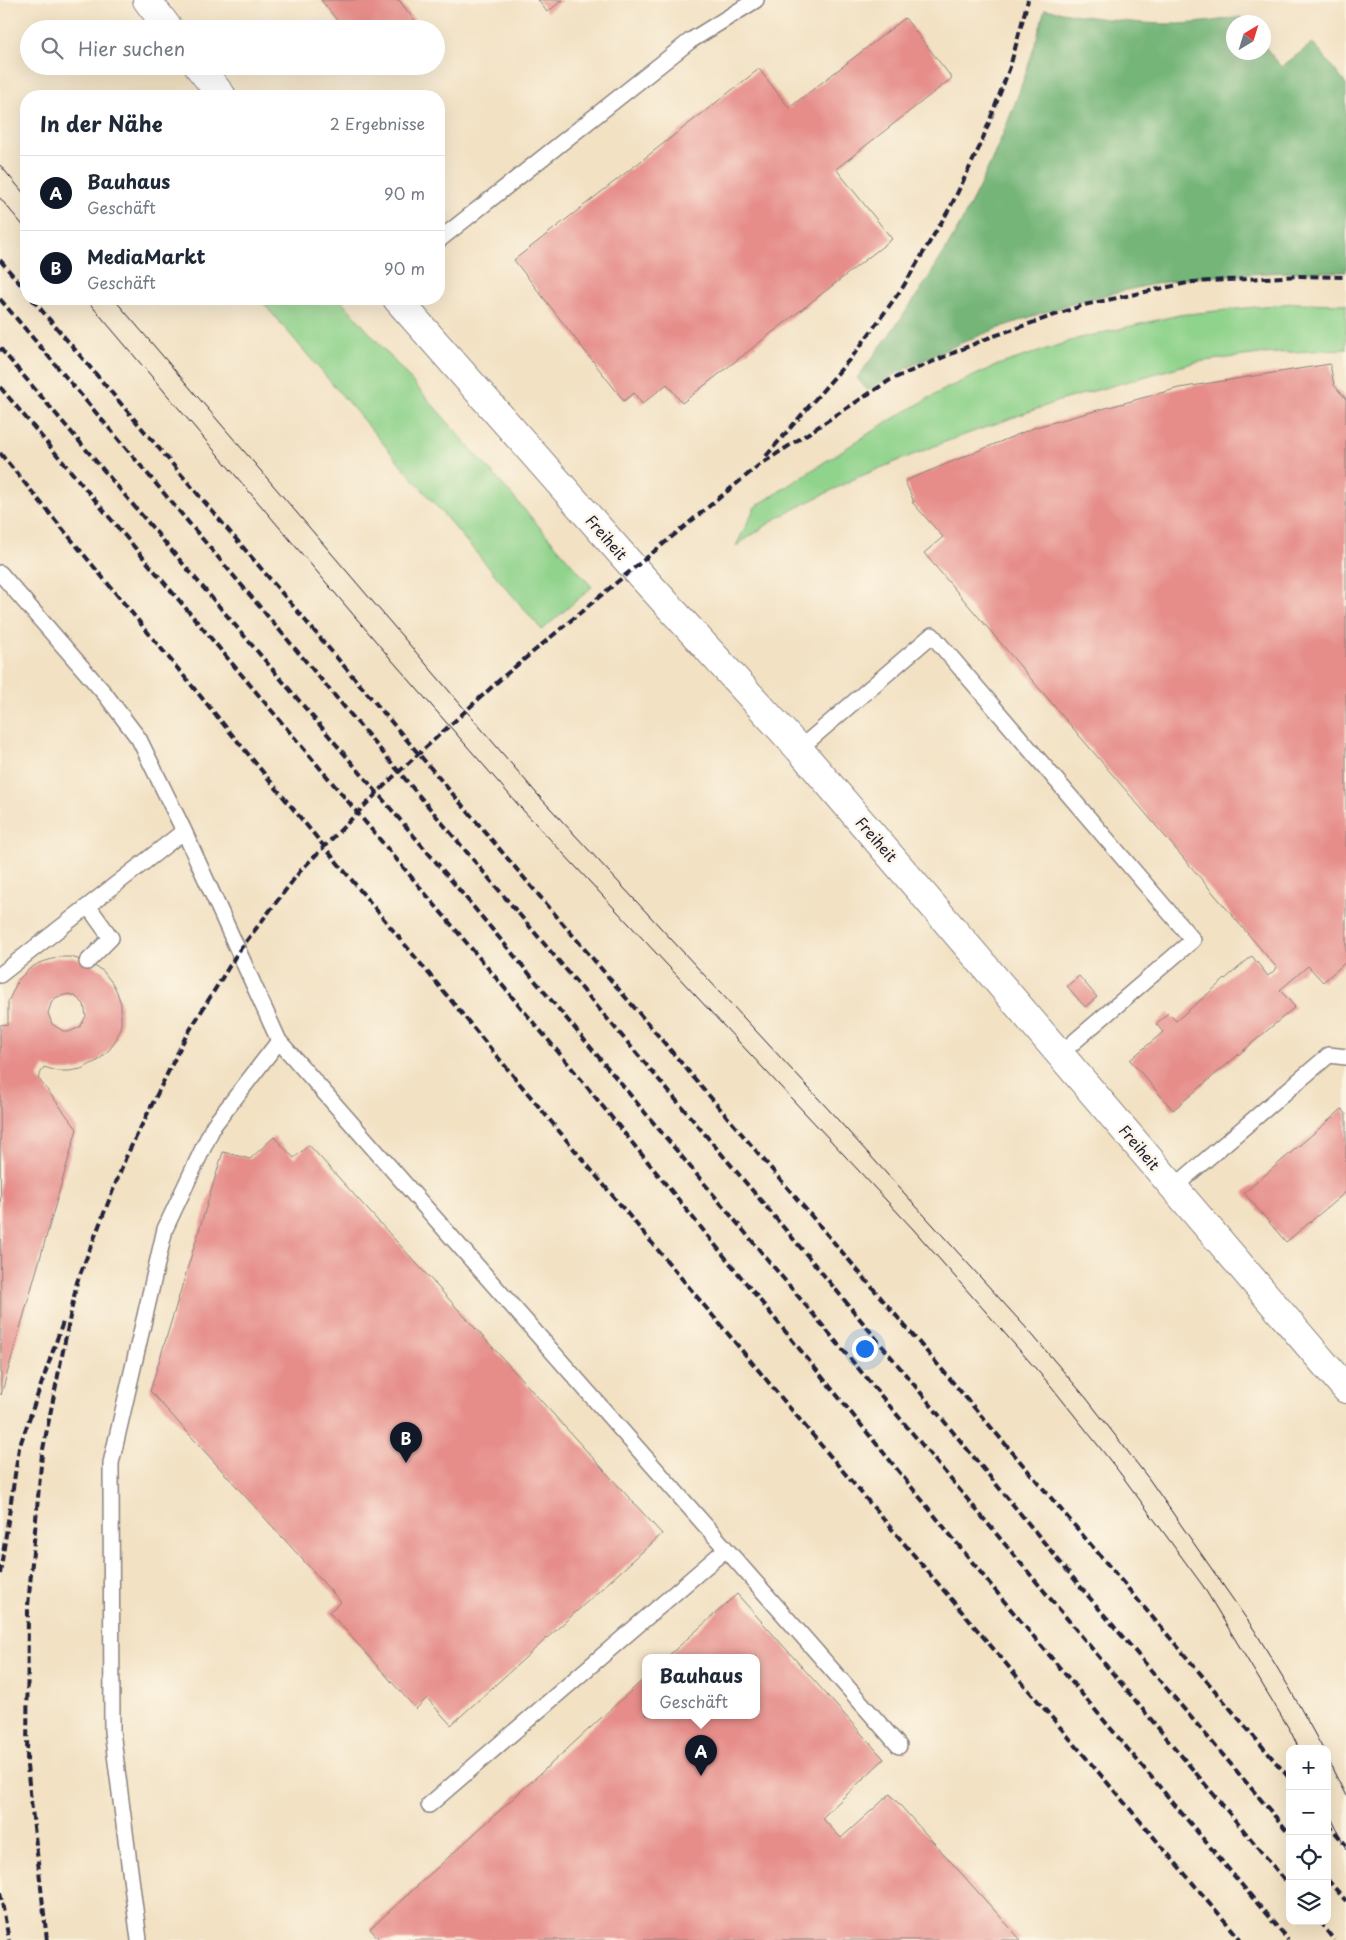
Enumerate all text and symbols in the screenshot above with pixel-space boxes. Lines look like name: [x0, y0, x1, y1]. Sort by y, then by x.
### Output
north arrow: [1226, 15, 1271, 60]
search box: [20, 20, 445, 75]
icon: search: [38, 34, 66, 62]
text: Hier suchen: [78, 34, 185, 62]
text: In der Nähe: [40, 107, 162, 139]
text: 2 Ergebnisse: [330, 111, 425, 135]
text: Bauhaus: [87, 167, 170, 195]
text: A: [50, 181, 62, 205]
text: 90 m: [384, 181, 425, 205]
text: Geschäft: [87, 195, 156, 219]
text: MediaMarkt: [87, 242, 206, 270]
text: B: [51, 256, 61, 280]
text: 90 m: [384, 256, 425, 280]
text: Geschäft: [87, 270, 156, 294]
street label: Freiheit: [581, 509, 633, 565]
street label: Freiheit: [851, 811, 903, 867]
street label: Freiheit: [1114, 1119, 1166, 1175]
your location: [852, 1336, 878, 1362]
pin: B: [390, 1422, 422, 1463]
popup: [642, 1654, 760, 1719]
text: Bauhaus: [659, 1661, 743, 1689]
text: Geschäft: [659, 1689, 728, 1713]
pin: A: [685, 1735, 717, 1776]
map controls: [1286, 1745, 1331, 1925]
button: +: [1286, 1745, 1331, 1790]
button: −: [1286, 1790, 1331, 1835]
button: locate: [1286, 1835, 1331, 1880]
button: layers: [1286, 1880, 1331, 1925]

